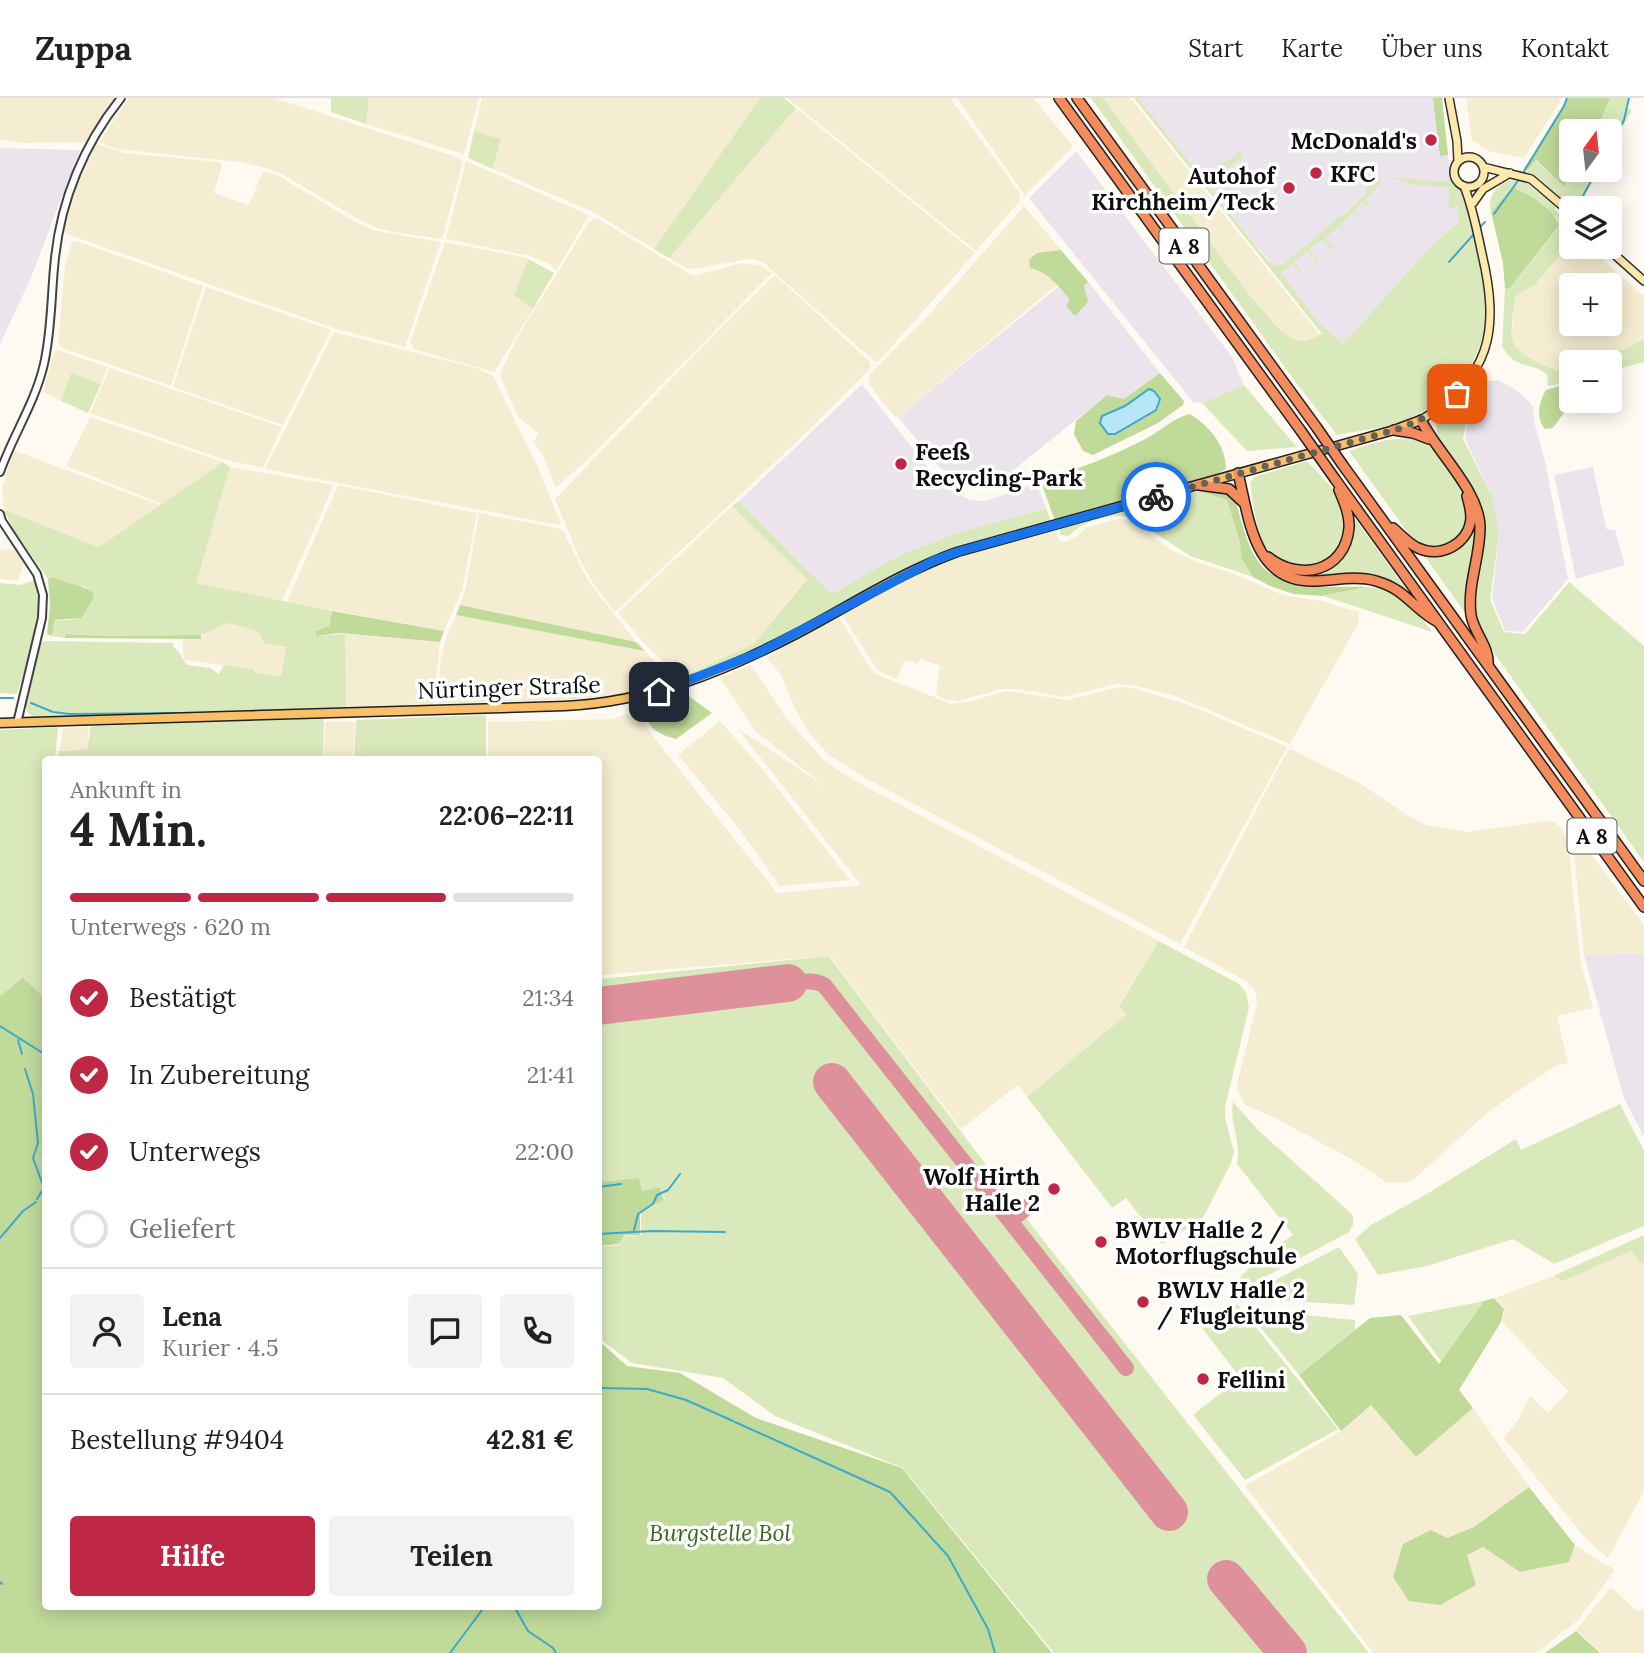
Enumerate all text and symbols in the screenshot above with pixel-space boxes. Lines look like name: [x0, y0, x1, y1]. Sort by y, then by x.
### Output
text: Zuppa: [35, 27, 132, 69]
text: Start: [1188, 33, 1243, 64]
text: Karte: [1281, 33, 1343, 64]
text: Über uns: [1381, 33, 1483, 64]
text: Kontakt: [1521, 33, 1609, 64]
north arrow: [1559, 119, 1622, 182]
map controls: [1559, 119, 1622, 413]
place label: McDonald's: [1290, 126, 1417, 155]
marker: McDonald's: [1423, 132, 1439, 148]
place label: KFC: [1330, 159, 1376, 188]
place label: Autohof Kirchheim/Teck: [1091, 161, 1277, 217]
marker: KFC: [1308, 165, 1324, 181]
marker: Autohof Kirchheim/Teck: [1281, 180, 1297, 196]
button: layers: [1559, 196, 1622, 259]
road number: A 8: [1160, 228, 1208, 264]
button: +: [1559, 273, 1622, 336]
button: −: [1559, 350, 1622, 413]
pin: [1427, 364, 1487, 424]
icon: bag: [1438, 375, 1476, 413]
place label: Feeß Recycling-Park: [915, 437, 1083, 492]
marker: Feeß Recycling-Park: [893, 456, 909, 472]
courier: [1121, 462, 1191, 532]
icon: bike: [1137, 478, 1175, 516]
pin: [629, 662, 689, 722]
street label: Nürtinger Straße: [417, 669, 601, 705]
icon: home: [640, 673, 678, 711]
text: Ankunft in: [70, 775, 182, 804]
text: 22:06–22:11: [439, 799, 574, 832]
text: 4 Min.: [70, 800, 207, 859]
road number: A 8: [1568, 818, 1616, 854]
text: Unterwegs · 620 m: [70, 912, 271, 941]
icon: check: [70, 979, 108, 1017]
text: Bestätigt: [129, 981, 236, 1014]
text: 21:34: [522, 983, 574, 1012]
icon: check: [70, 1056, 108, 1094]
text: In Zubereitung: [129, 1058, 309, 1091]
text: 21:41: [527, 1060, 574, 1089]
icon: check: [70, 1133, 108, 1171]
text: Unterwegs: [129, 1135, 261, 1168]
text: 22:00: [515, 1137, 574, 1166]
place label: Wolf Hirth Halle 2: [923, 1162, 1040, 1217]
marker: Wolf Hirth Halle 2: [1046, 1181, 1062, 1197]
text: Geliefert: [129, 1212, 236, 1245]
place label: BWLV Halle 2 / Motorflugschule: [1115, 1215, 1297, 1270]
marker: BWLV Halle 2 / Motorflugschule: [1093, 1234, 1109, 1250]
place label: BWLV Halle 2 / Flugleitung: [1157, 1275, 1306, 1331]
button: person: [70, 1294, 144, 1368]
button: chat: [408, 1294, 482, 1368]
button: phone: [500, 1294, 574, 1368]
marker: BWLV Halle 2 / Flugleitung: [1135, 1294, 1151, 1310]
text: Lena: [162, 1300, 222, 1333]
text: Kurier · 4.5: [162, 1333, 279, 1362]
place label: Fellini: [1217, 1365, 1286, 1394]
marker: Fellini: [1195, 1371, 1211, 1387]
text: Bestellung #9404: [70, 1423, 284, 1456]
text: 42.81 €: [487, 1423, 574, 1456]
button: Hilfe: [70, 1516, 315, 1596]
button: Teilen: [329, 1516, 574, 1596]
park label: Burgstelle Bol: [649, 1518, 792, 1547]

